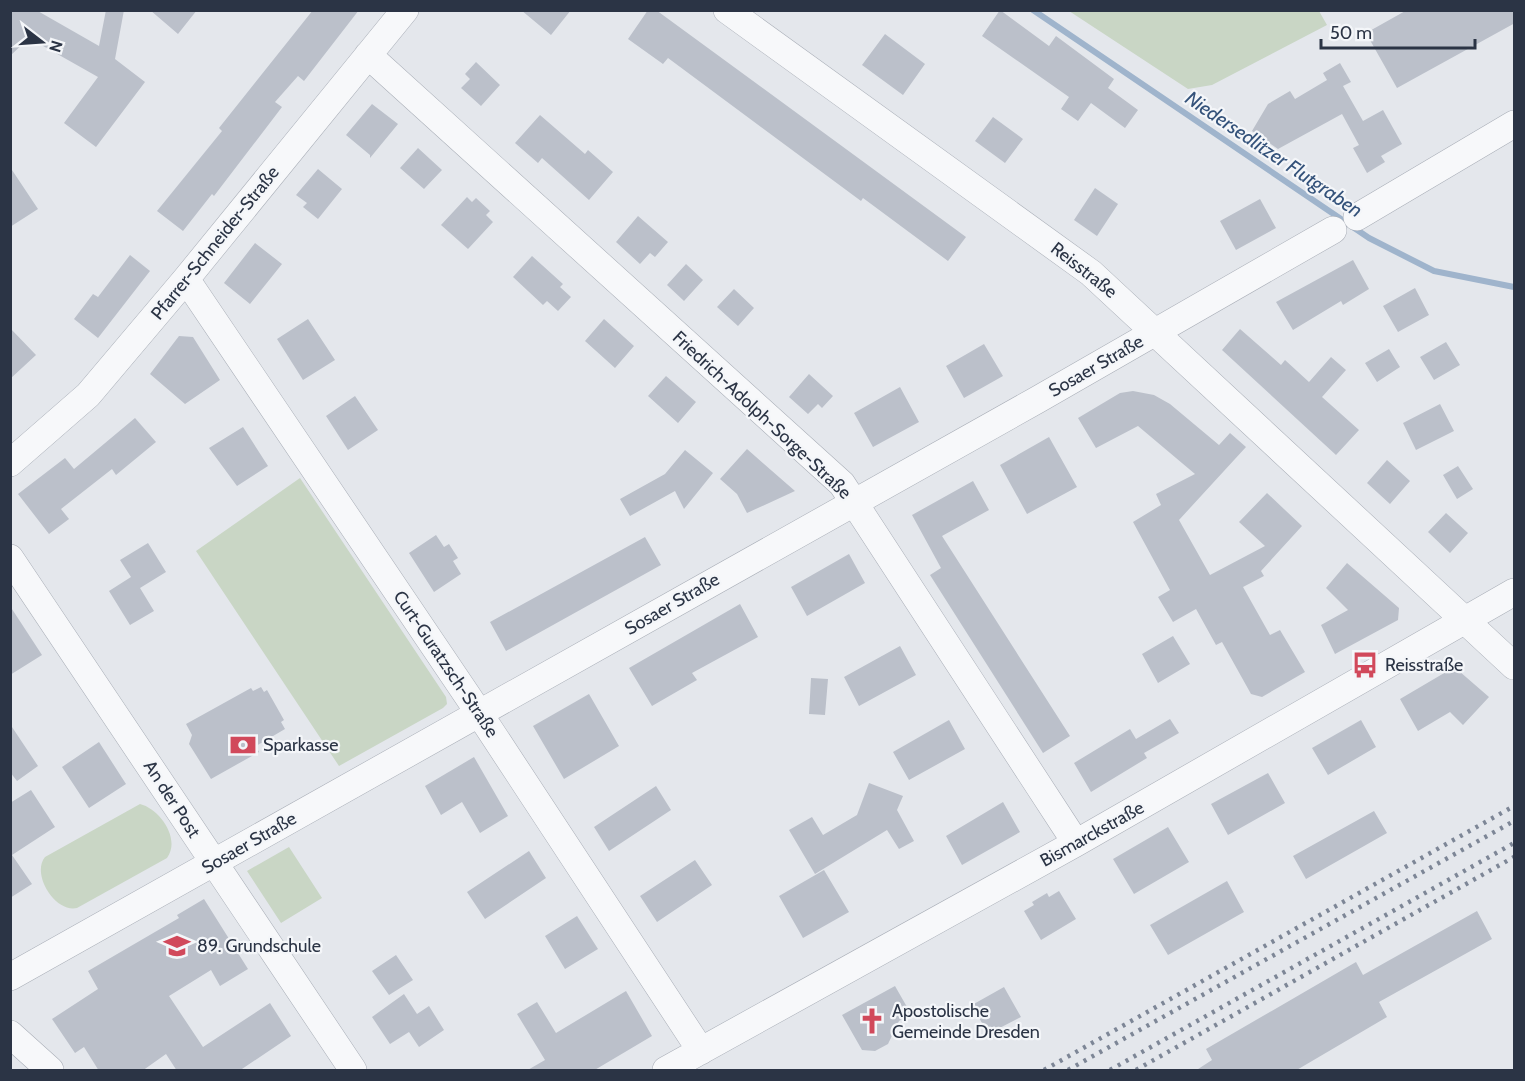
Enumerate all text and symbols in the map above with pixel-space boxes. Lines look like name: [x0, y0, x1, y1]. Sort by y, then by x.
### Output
north arrow: [12, 12, 72, 72]
scale bar: [1321, 12, 1476, 50]
text: 50 m: [1330, 22, 1372, 44]
text: N: [45, 38, 67, 54]
water label: Niedersedlitzer Flutgraben: [1181, 86, 1367, 222]
street label: Pfarrer-Schneider-Straße: [146, 162, 284, 324]
street label: Reisstraße: [1046, 237, 1122, 303]
street label: Friedrich-Adolph-Sorge-Straße: [668, 326, 856, 504]
street label: Sosaer Straße: [1045, 330, 1147, 402]
street label: Sosaer Straße: [621, 568, 723, 640]
street label: Curt-Guratzsch-Straße: [389, 586, 503, 742]
bus stop icon: Reisstraße: [1350, 650, 1380, 680]
place label: Reisstraße: [1385, 654, 1463, 676]
bank icon: Sparkasse: [228, 730, 258, 760]
place label: Sparkasse: [263, 734, 339, 756]
street label: An der Post: [139, 756, 205, 842]
street label: Bismarckstraße: [1036, 796, 1148, 872]
street label: Sosaer Straße: [198, 807, 300, 879]
school or university icon: 89. Grundschule: [162, 931, 192, 961]
place label: 89. Grundschule: [197, 935, 321, 957]
place label: Apostolische Gemeinde Dresden: [892, 1000, 1040, 1043]
church icon: Apostolische Gemeinde Dresden: [857, 1006, 887, 1036]

